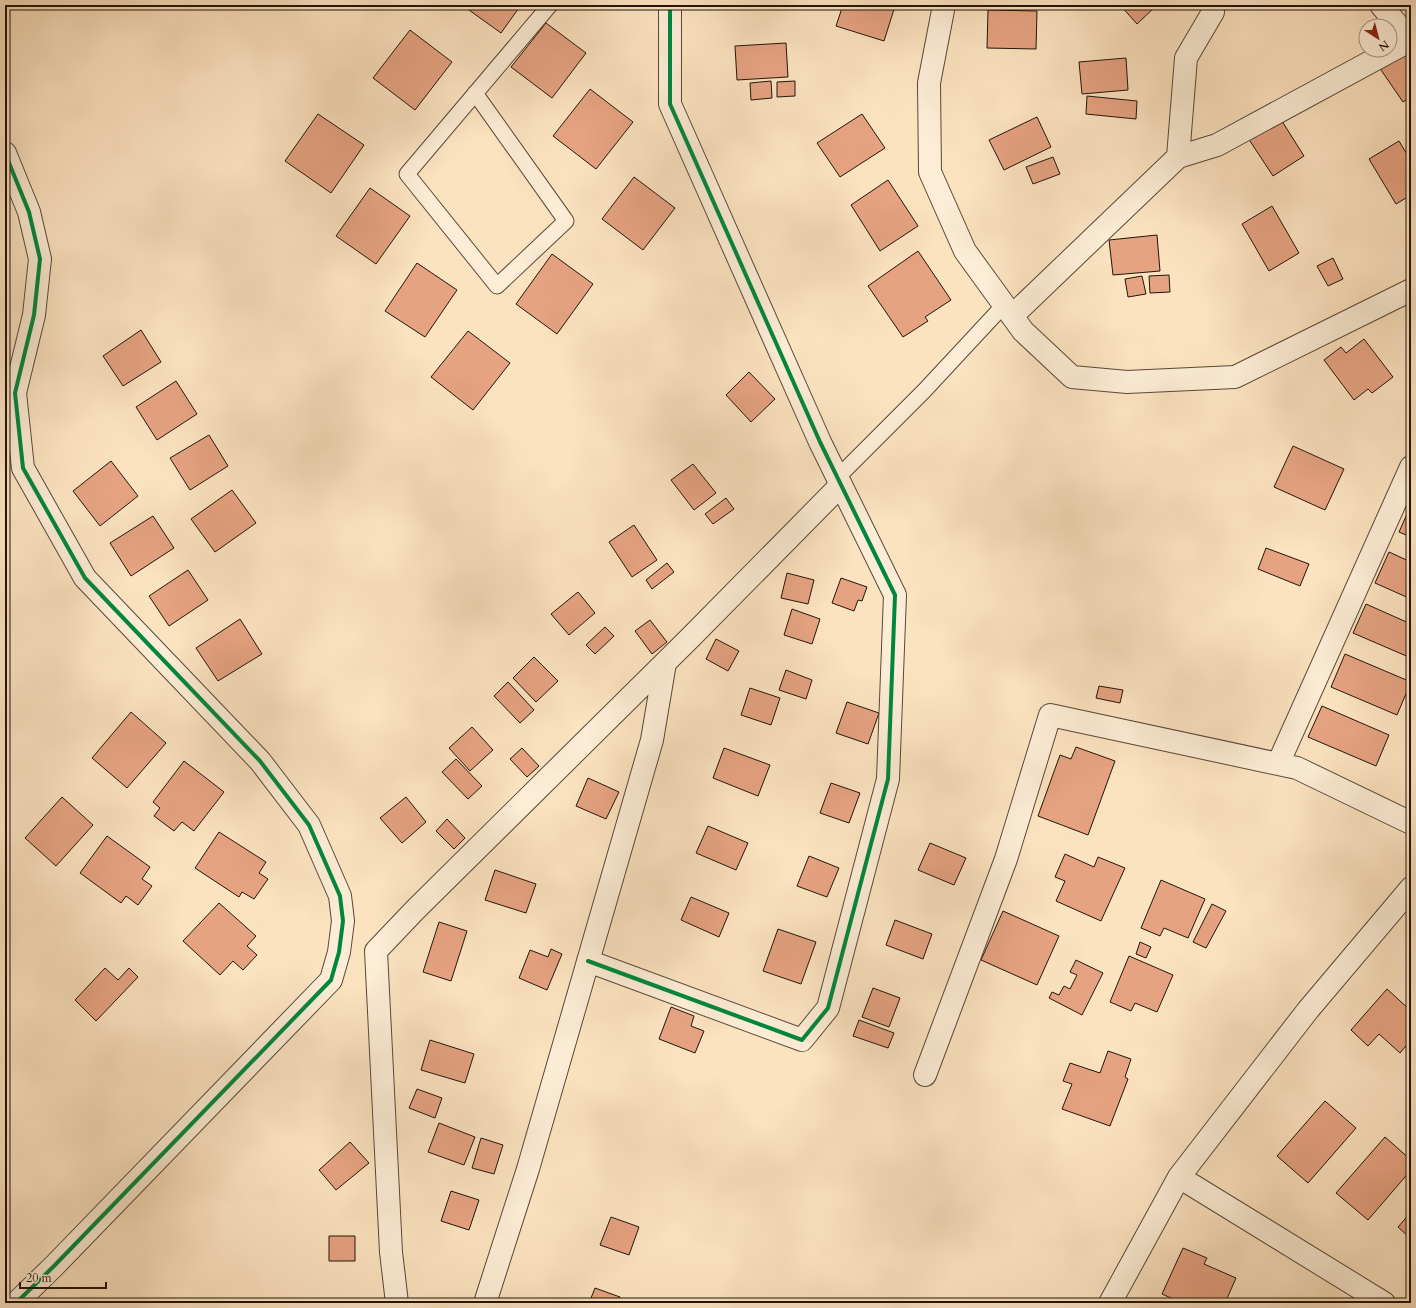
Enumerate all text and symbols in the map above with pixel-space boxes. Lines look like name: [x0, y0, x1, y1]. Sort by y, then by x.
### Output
north arrow: [1358, 18, 1398, 58]
text: N: [1375, 37, 1392, 55]
scale bar: [20, 1264, 106, 1290]
text: 20 m: [26, 1270, 53, 1286]

